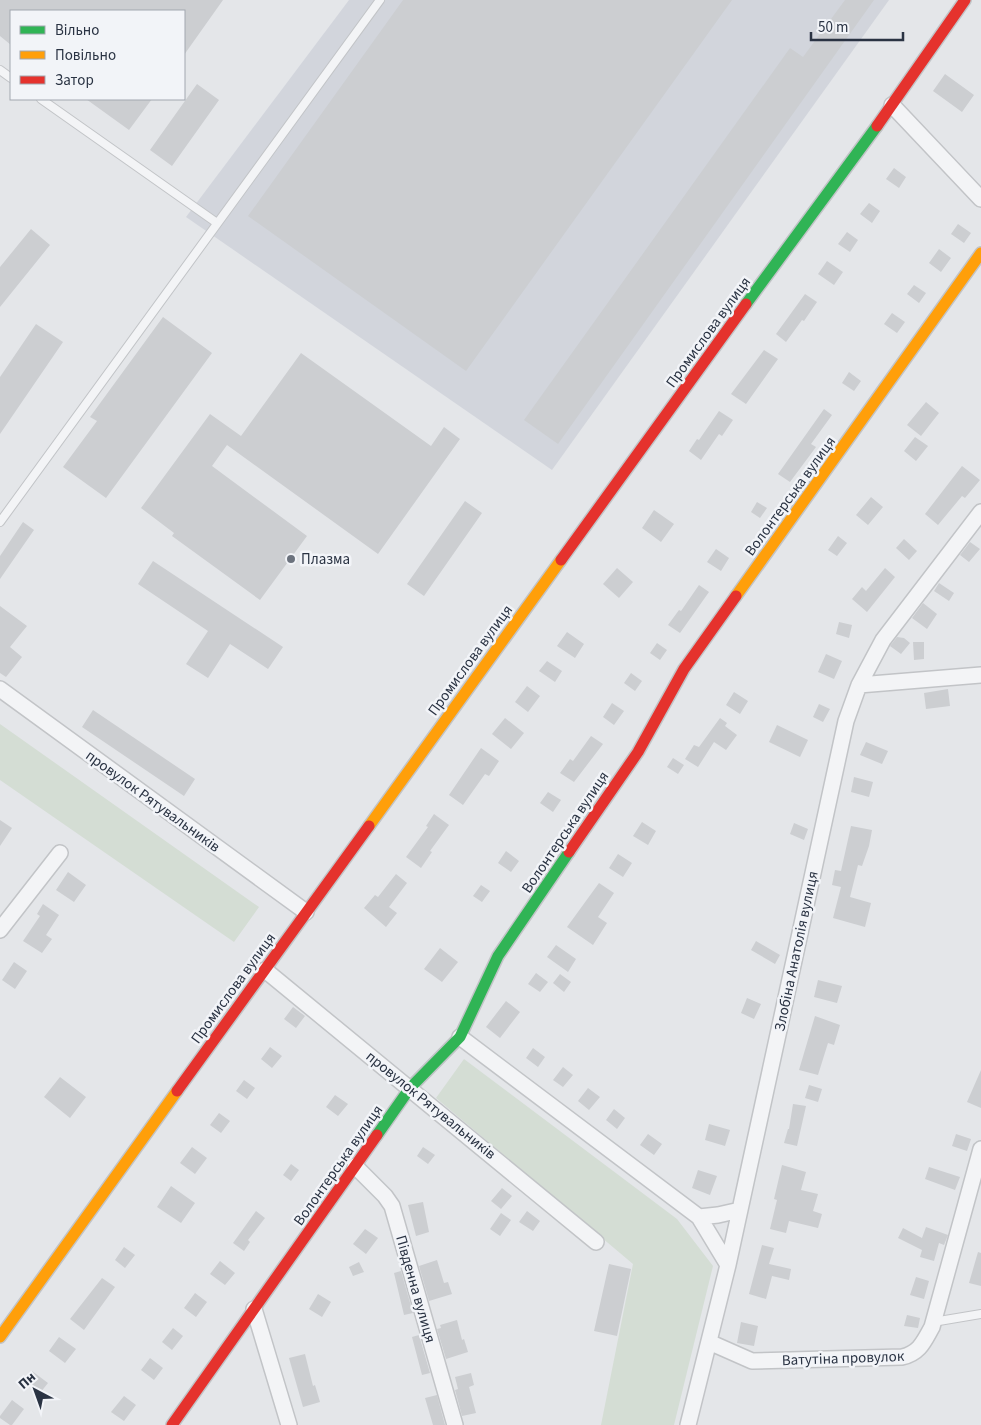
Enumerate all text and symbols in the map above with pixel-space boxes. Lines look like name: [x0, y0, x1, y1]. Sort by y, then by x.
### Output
legend: [10, 10, 185, 100]
scale bar: [811, 10, 904, 42]
text: 50 m: [818, 17, 848, 38]
text: Вільно: [55, 20, 99, 41]
text: Повільно: [55, 45, 116, 66]
text: Затор: [55, 70, 94, 91]
street label: Промислова вулиця: [661, 273, 756, 392]
street label: Волонтерська вулиця: [740, 432, 841, 560]
place label: Плазма: [301, 549, 350, 570]
marker: Плазма: [285, 553, 297, 565]
street label: Промислова вулиця: [423, 601, 518, 720]
street label: провулок Рятувальників: [81, 745, 225, 858]
street label: Волонтерська вулиця: [517, 767, 614, 897]
street label: Злобіна Анатолія вулиця: [769, 869, 824, 1033]
street label: Промислова вулиця: [186, 929, 281, 1048]
street label: провулок Рятувальників: [361, 1046, 500, 1165]
street label: Волонтерська вулиця: [289, 1101, 388, 1230]
street label: Південна вулиця: [390, 1233, 441, 1345]
street label: Ватутіна провулок: [781, 1346, 905, 1371]
north arrow: [10, 1365, 60, 1415]
text: Пн: [14, 1368, 40, 1394]

